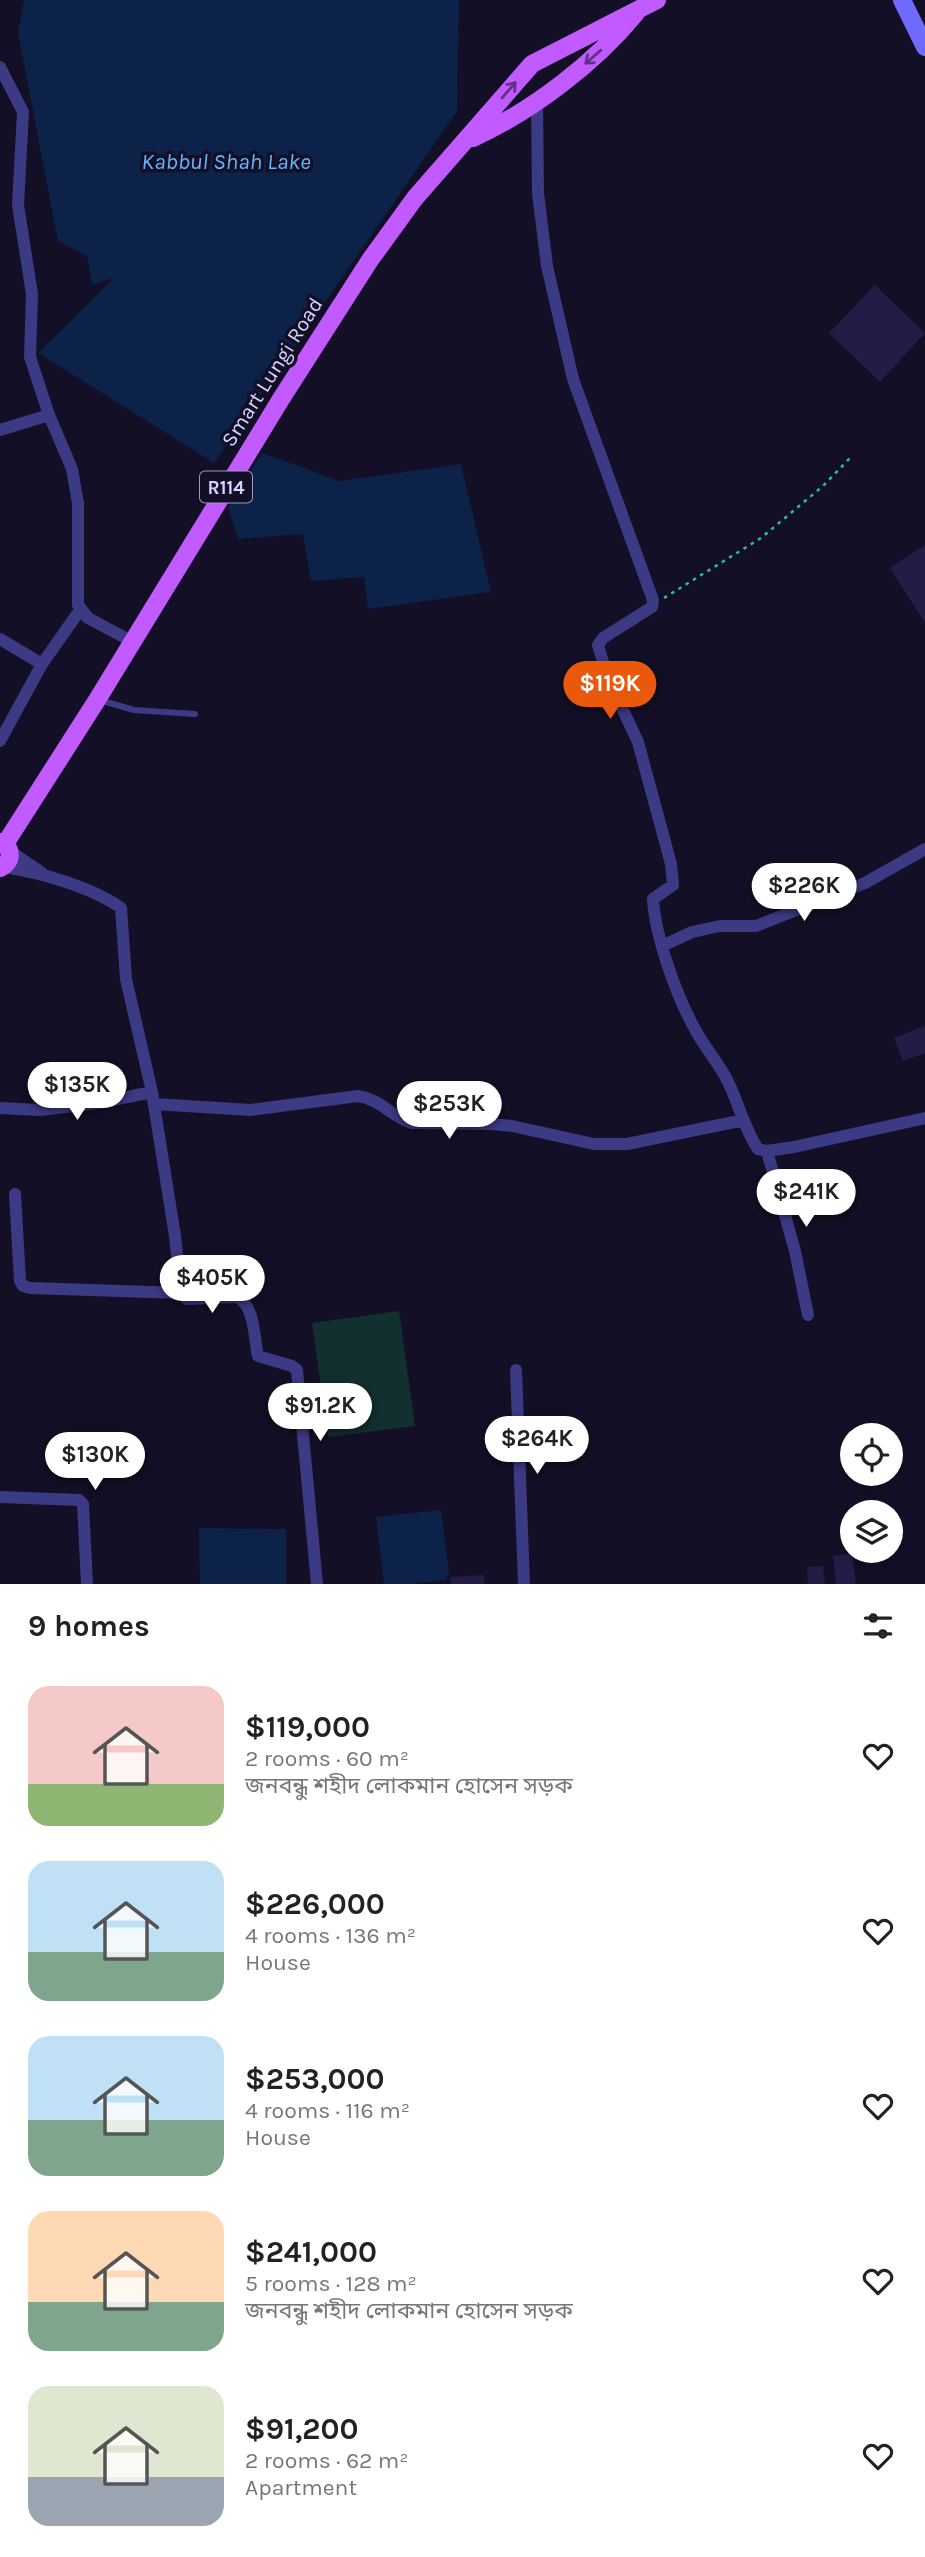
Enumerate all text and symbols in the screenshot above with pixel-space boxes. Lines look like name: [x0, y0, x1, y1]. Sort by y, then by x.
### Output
one-way arrow: [584, 49, 602, 65]
one-way arrow: [501, 81, 517, 99]
water label: Kabbul Shah Lake: [141, 148, 311, 175]
street label: Smart Lungi Road: [217, 293, 327, 451]
road number: R114: [200, 472, 252, 502]
pin: $119K: [561, 662, 659, 721]
text: $119K: [579, 670, 641, 697]
pin: $226K: [755, 864, 853, 923]
text: $226K: [768, 872, 840, 899]
pin: $135K: [28, 1062, 126, 1122]
text: $135K: [44, 1071, 110, 1098]
pin: $253K: [400, 1082, 498, 1141]
text: $253K: [413, 1090, 485, 1117]
pin: $241K: [757, 1170, 855, 1229]
text: $241K: [773, 1178, 839, 1205]
pin: $405K: [163, 1256, 261, 1315]
text: $405K: [176, 1264, 248, 1291]
pin: $91.2K: [263, 1384, 377, 1443]
text: $91.2K: [284, 1392, 356, 1419]
pin: $264K: [488, 1416, 586, 1476]
map controls: [840, 1423, 903, 1563]
button: locate: [840, 1423, 903, 1486]
text: $264K: [501, 1425, 573, 1452]
pin: $130K: [46, 1432, 144, 1492]
text: $130K: [61, 1441, 129, 1468]
button: layers: [840, 1500, 903, 1563]
icon: filters: [859, 1607, 897, 1645]
text: 9 homes: [28, 1608, 150, 1644]
text: $119,000: [245, 1709, 370, 1745]
icon: home: [84, 1714, 168, 1798]
icon: heart: [859, 1737, 897, 1775]
text: 2 rooms · 60 m²: [245, 1745, 409, 1772]
text: জনবন্ধু শহীদ লোকমান হোসেন সড়ক: [245, 1772, 573, 1799]
text: $226,000: [245, 1886, 385, 1922]
icon: home: [84, 1889, 168, 1973]
icon: heart: [859, 1912, 897, 1950]
text: 4 rooms · 136 m²: [245, 1922, 416, 1949]
text: House: [245, 1949, 311, 1976]
text: $253,000: [245, 2061, 384, 2097]
icon: home: [84, 2064, 168, 2148]
icon: heart: [859, 2087, 897, 2125]
text: 4 rooms · 116 m²: [245, 2097, 410, 2124]
text: House: [245, 2124, 311, 2151]
text: $241,000: [245, 2234, 377, 2270]
icon: home: [84, 2239, 168, 2323]
icon: heart: [859, 2262, 897, 2300]
text: 5 rooms · 128 m²: [245, 2270, 417, 2297]
text: জনবন্ধু শহীদ লোকমান হোসেন সড়ক: [245, 2297, 573, 2324]
text: $91,200: [245, 2411, 358, 2447]
icon: home: [84, 2414, 168, 2498]
icon: heart: [859, 2437, 897, 2475]
text: 2 rooms · 62 m²: [245, 2447, 409, 2474]
text: Apartment: [245, 2474, 357, 2501]

